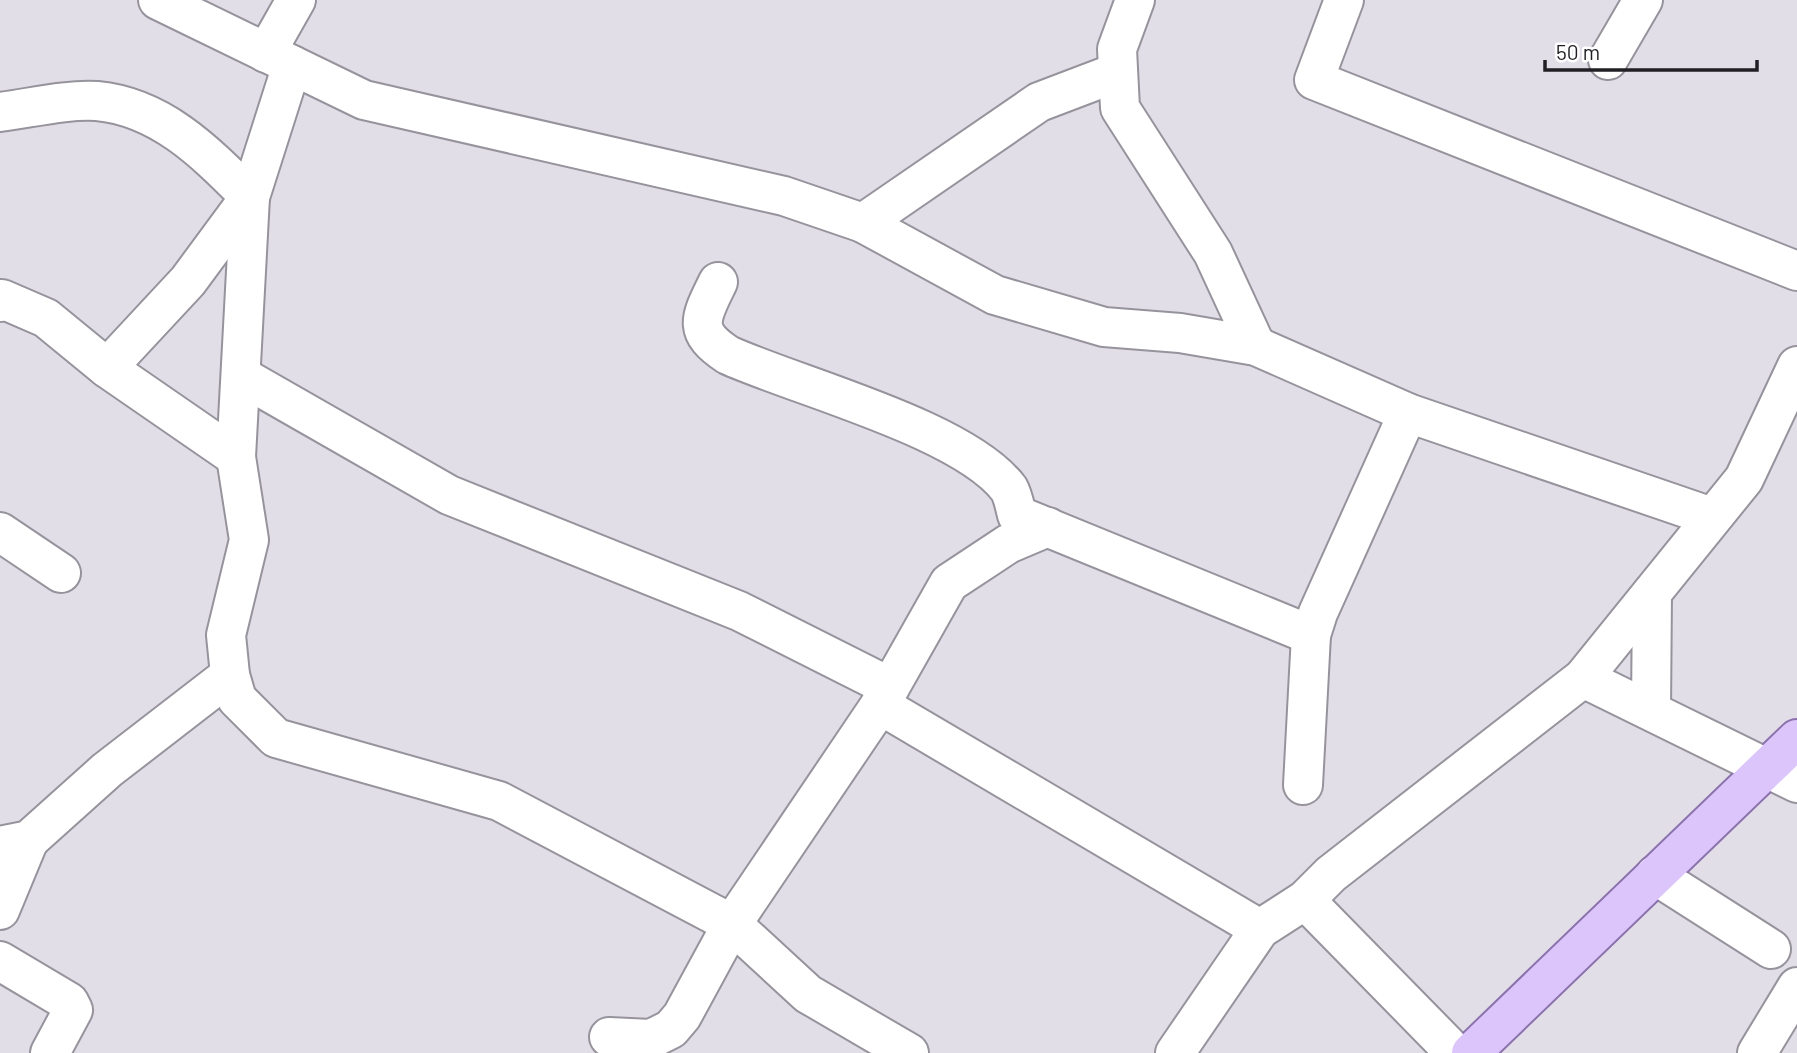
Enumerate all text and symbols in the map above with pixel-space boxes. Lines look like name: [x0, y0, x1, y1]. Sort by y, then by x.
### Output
scale bar: [1545, 28, 1757, 72]
text: 50 m: [1556, 39, 1600, 64]

